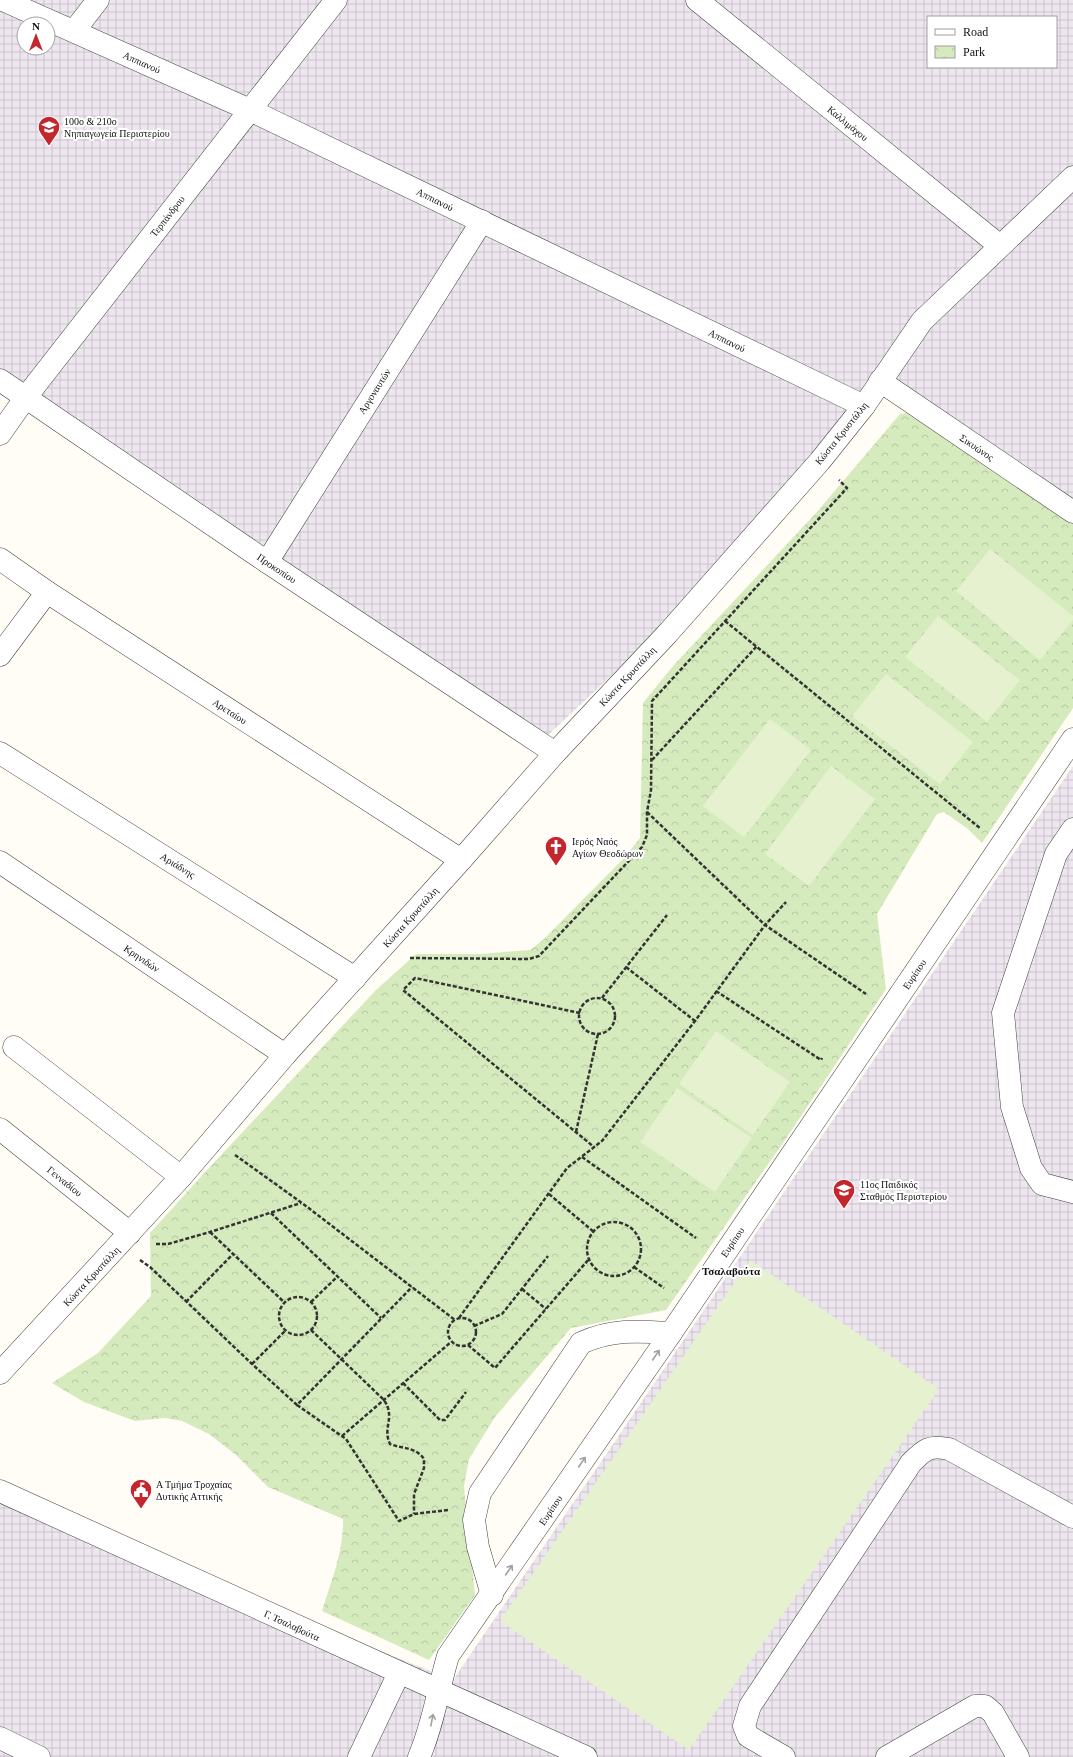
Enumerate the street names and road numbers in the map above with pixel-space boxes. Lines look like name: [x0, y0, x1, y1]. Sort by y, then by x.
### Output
street label: Αππιανού: [121, 49, 162, 76]
street label: Καλλιμάχου: [825, 104, 870, 143]
street label: Αππιανού: [415, 186, 455, 213]
street label: Τερπάνδρου: [148, 194, 187, 239]
street label: Αππιανού: [707, 327, 747, 354]
street label: Αργοναυτών: [356, 366, 393, 416]
street label: Κώστα Κρυστάλλη: [813, 400, 870, 467]
street label: Σικυώνος: [958, 432, 996, 463]
street label: Προκοπίου: [255, 551, 298, 586]
street label: Κώστα Κρυστάλλη: [597, 644, 658, 708]
street label: Αρεταίου: [211, 696, 249, 726]
street label: Αριάδνης: [158, 851, 197, 880]
street label: Κώστα Κρυστάλλη: [380, 885, 440, 950]
street label: Κρηνιδών: [122, 943, 162, 975]
street label: Ευρίπου: [900, 957, 928, 991]
street label: Γενναδίου: [45, 1164, 84, 1199]
street label: Ευρίπου: [718, 1225, 746, 1259]
street label: Κώστα Κρυστάλλη: [61, 1244, 122, 1308]
street label: Ευρίπου: [536, 1493, 564, 1527]
street label: Γ. Τσαλαβούτα: [262, 1608, 322, 1643]

